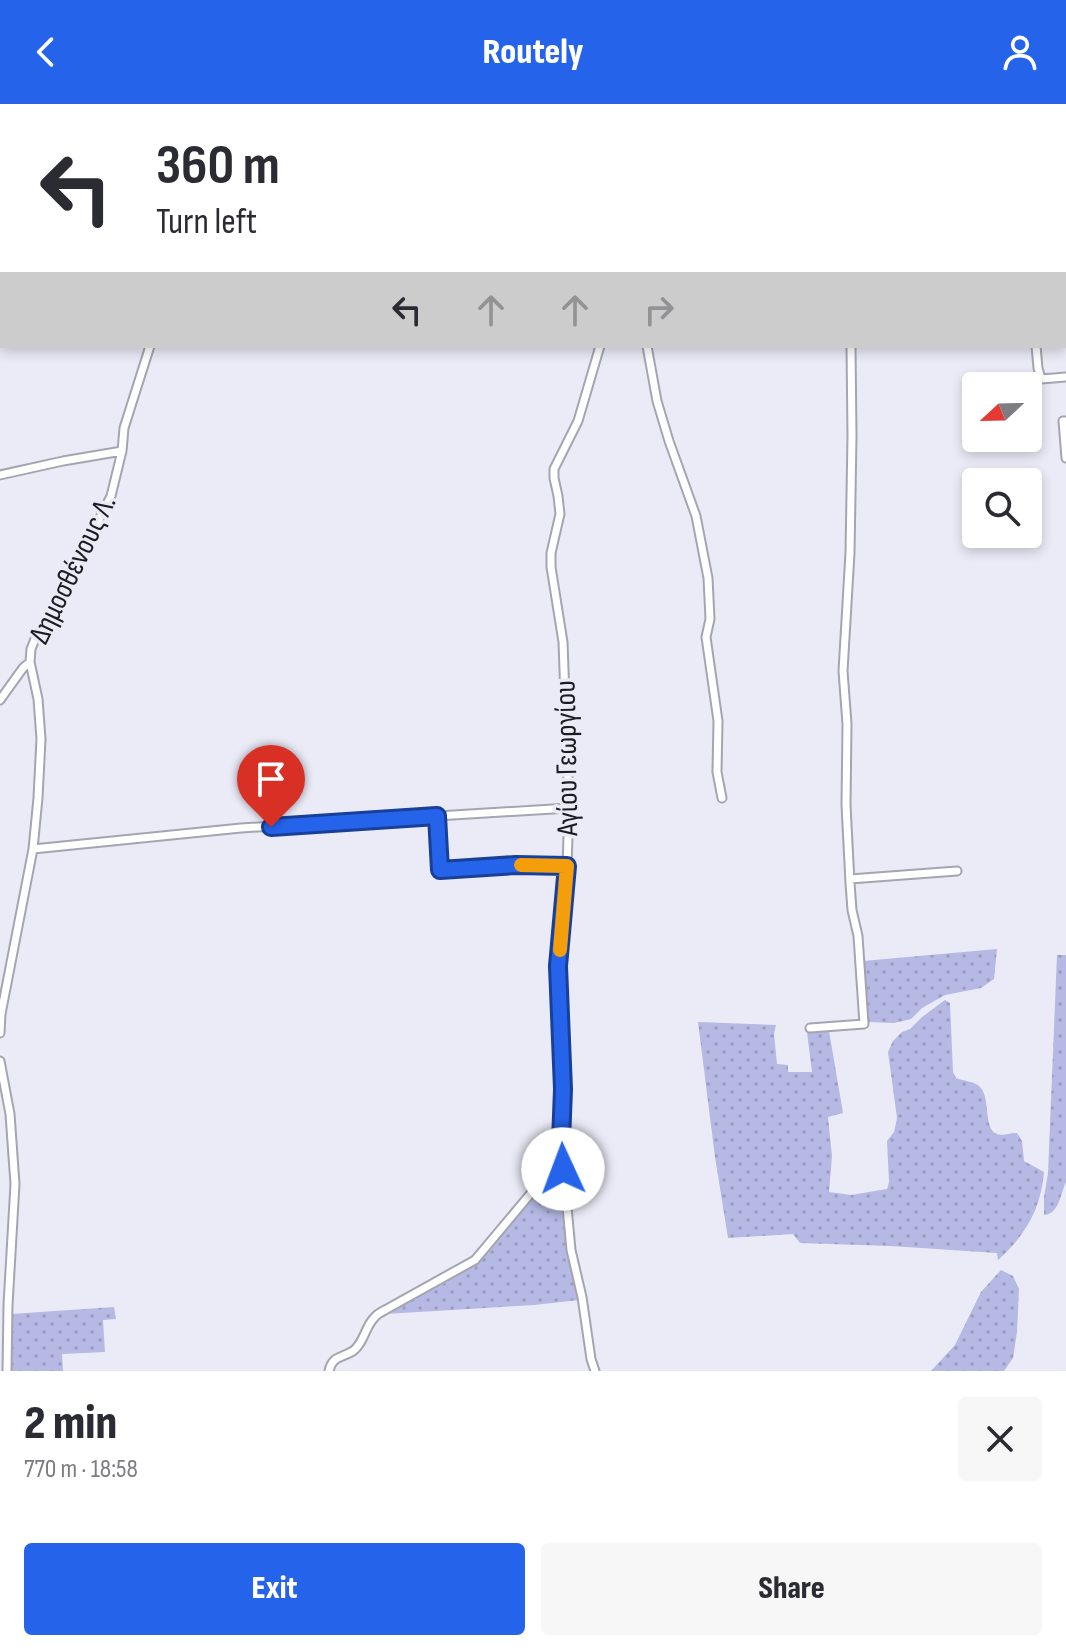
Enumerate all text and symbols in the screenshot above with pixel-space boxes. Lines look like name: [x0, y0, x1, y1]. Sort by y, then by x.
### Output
icon: back: [24, 30, 68, 74]
icon: person: [998, 30, 1042, 74]
text: Routely: [483, 31, 583, 74]
text: 360 m: [156, 133, 280, 200]
icon: left: [24, 136, 128, 240]
text: Turn left: [156, 201, 257, 244]
icon: left: [385, 288, 429, 332]
icon: ahead: [469, 288, 513, 332]
icon: ahead: [553, 288, 597, 332]
icon: right: [637, 288, 681, 332]
north arrow: [962, 372, 1042, 452]
map controls: [962, 372, 1042, 548]
button: search: [962, 468, 1042, 548]
street label: Δημοσθένους Λ.: [22, 489, 124, 649]
street label: Αγίου Γεωργίου: [548, 680, 586, 837]
pin: [237, 745, 305, 827]
icon: arrive: [249, 757, 293, 801]
position arrow: [521, 1127, 605, 1211]
text: 2 min: [24, 1395, 117, 1452]
button: close: [958, 1397, 1042, 1481]
text: 770 m · 18:58: [24, 1454, 138, 1485]
button: Exit: [24, 1543, 525, 1635]
button: Share: [541, 1543, 1042, 1635]

